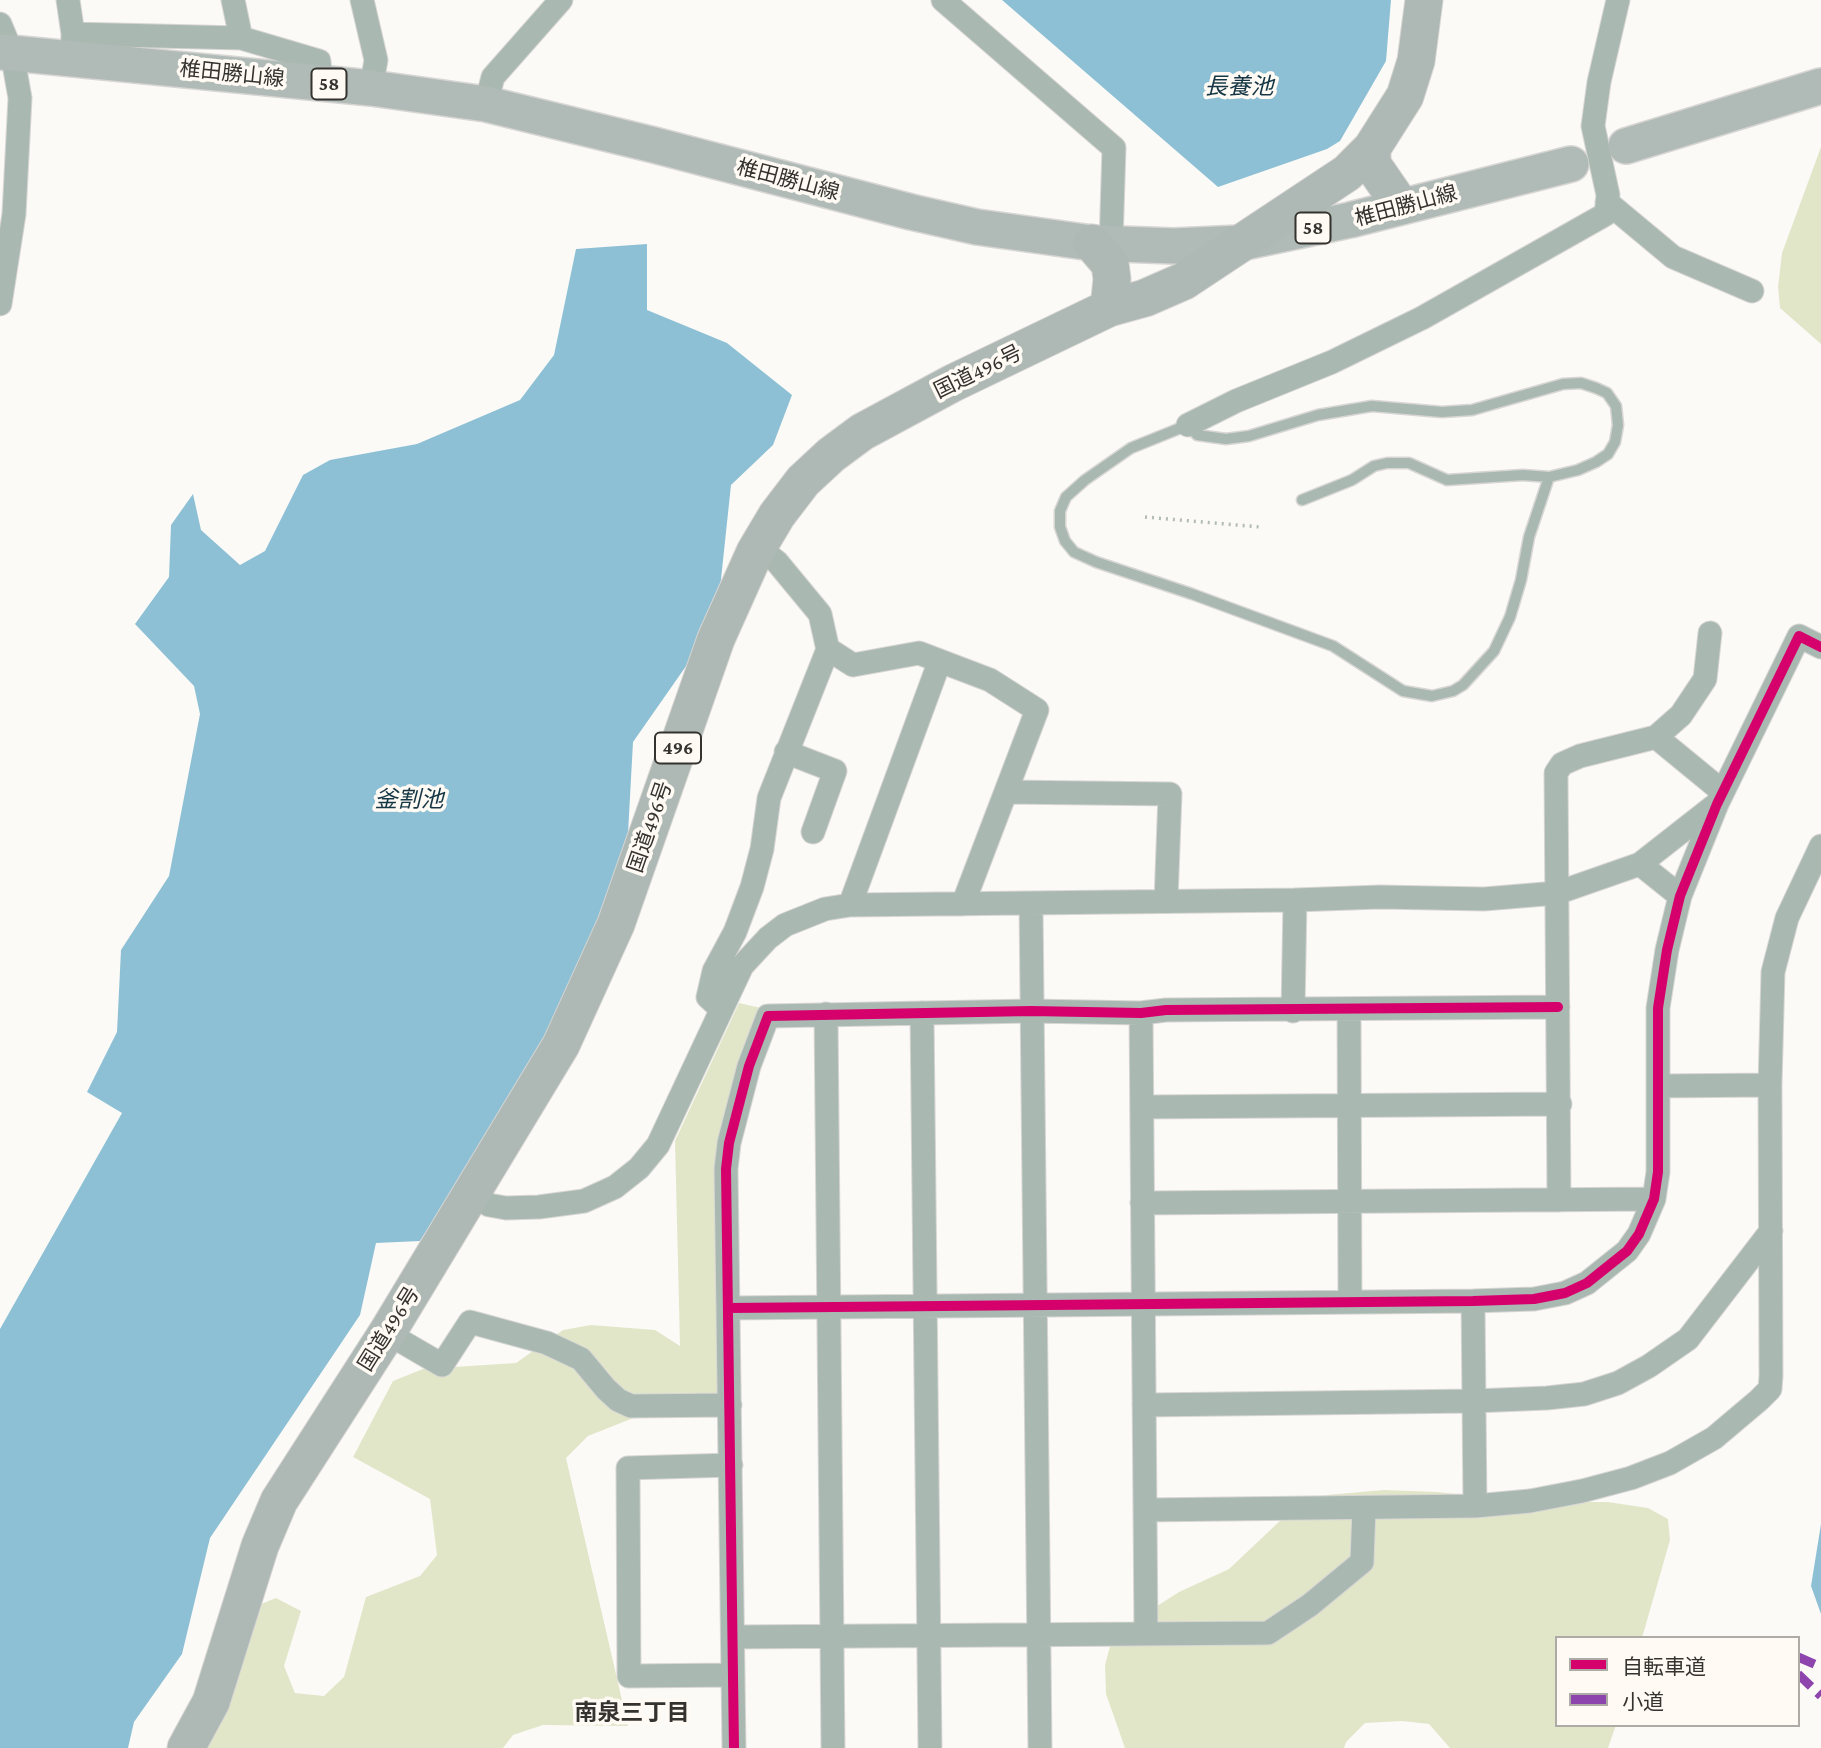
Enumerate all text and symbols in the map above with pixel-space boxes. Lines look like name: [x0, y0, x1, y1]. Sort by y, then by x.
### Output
street label: 椎田勝山線: [178, 56, 286, 92]
road number: 58: [312, 68, 346, 100]
water label: 長養池: [1205, 73, 1273, 101]
street label: 椎田勝山線: [734, 154, 842, 206]
street label: 椎田勝山線: [1352, 180, 1460, 232]
road number: 58: [1296, 212, 1330, 244]
street label: 国道496号: [930, 340, 1026, 404]
road number: 496: [655, 733, 701, 764]
street label: 国道496号: [623, 778, 677, 876]
water label: 釜割池: [375, 786, 443, 814]
street label: 国道496号: [353, 1282, 425, 1376]
legend: [1555, 1636, 1800, 1727]
text: 自転車道: [1622, 1655, 1706, 1679]
text: 小道: [1622, 1690, 1664, 1714]
district label: 南泉三丁目: [575, 1699, 689, 1727]

